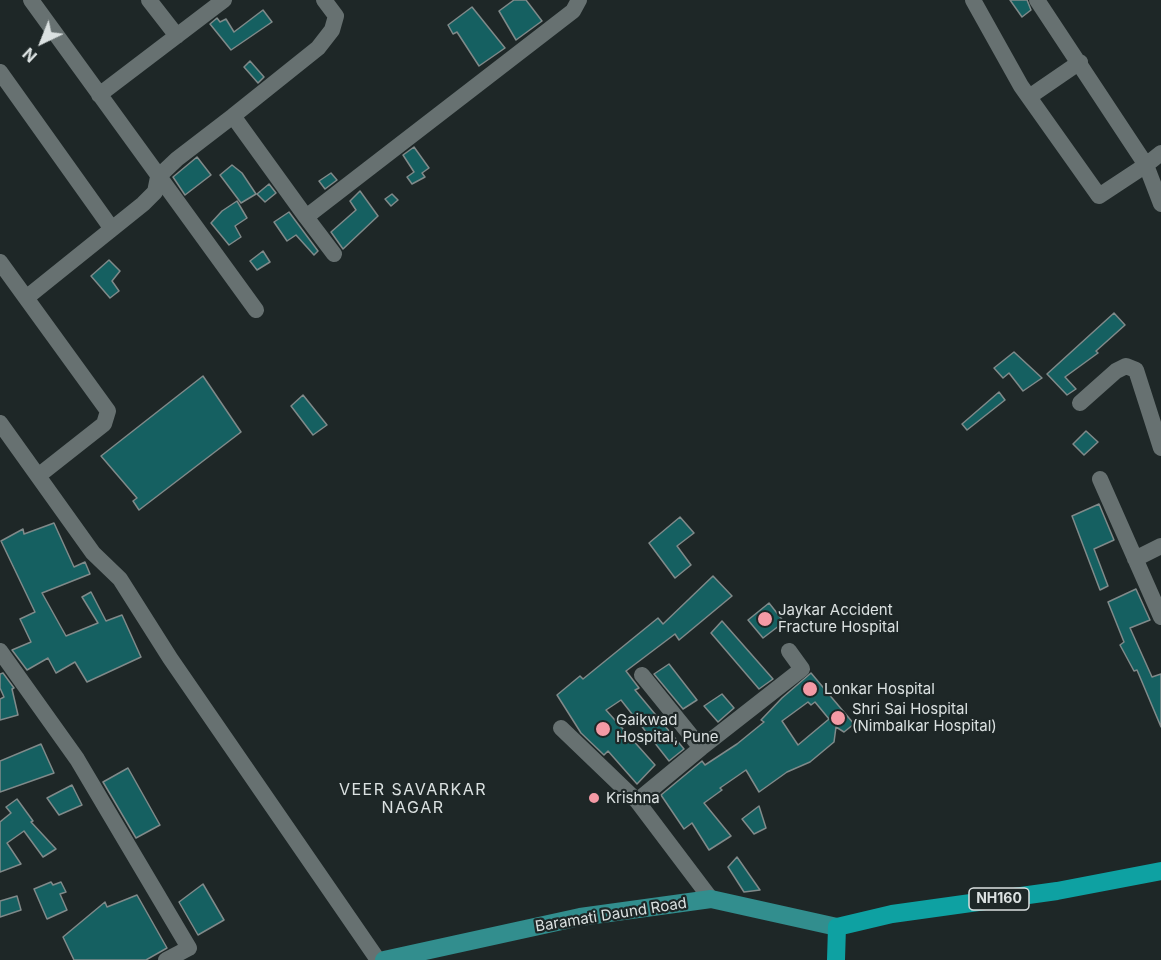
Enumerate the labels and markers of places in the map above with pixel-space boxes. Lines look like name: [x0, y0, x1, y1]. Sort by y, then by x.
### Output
place label: Jaykar Accident Fracture Hospital: [778, 601, 899, 636]
marker: Jaykar Accident Fracture Hospital: [756, 610, 774, 628]
marker: Lonkar Hospital: [801, 680, 819, 698]
place label: Lonkar Hospital: [824, 680, 935, 698]
place label: Shri Sai Hospital (Nimbalkar Hospital): [852, 700, 997, 735]
marker: Shri Sai Hospital (Nimbalkar Hospital): [829, 709, 847, 727]
place label: Gaikwad Hospital, Pune: [616, 711, 719, 746]
marker: Gaikwad Hospital, Pune: [594, 720, 612, 738]
place label: Krishna: [606, 789, 660, 807]
marker: Krishna: [587, 791, 601, 805]

